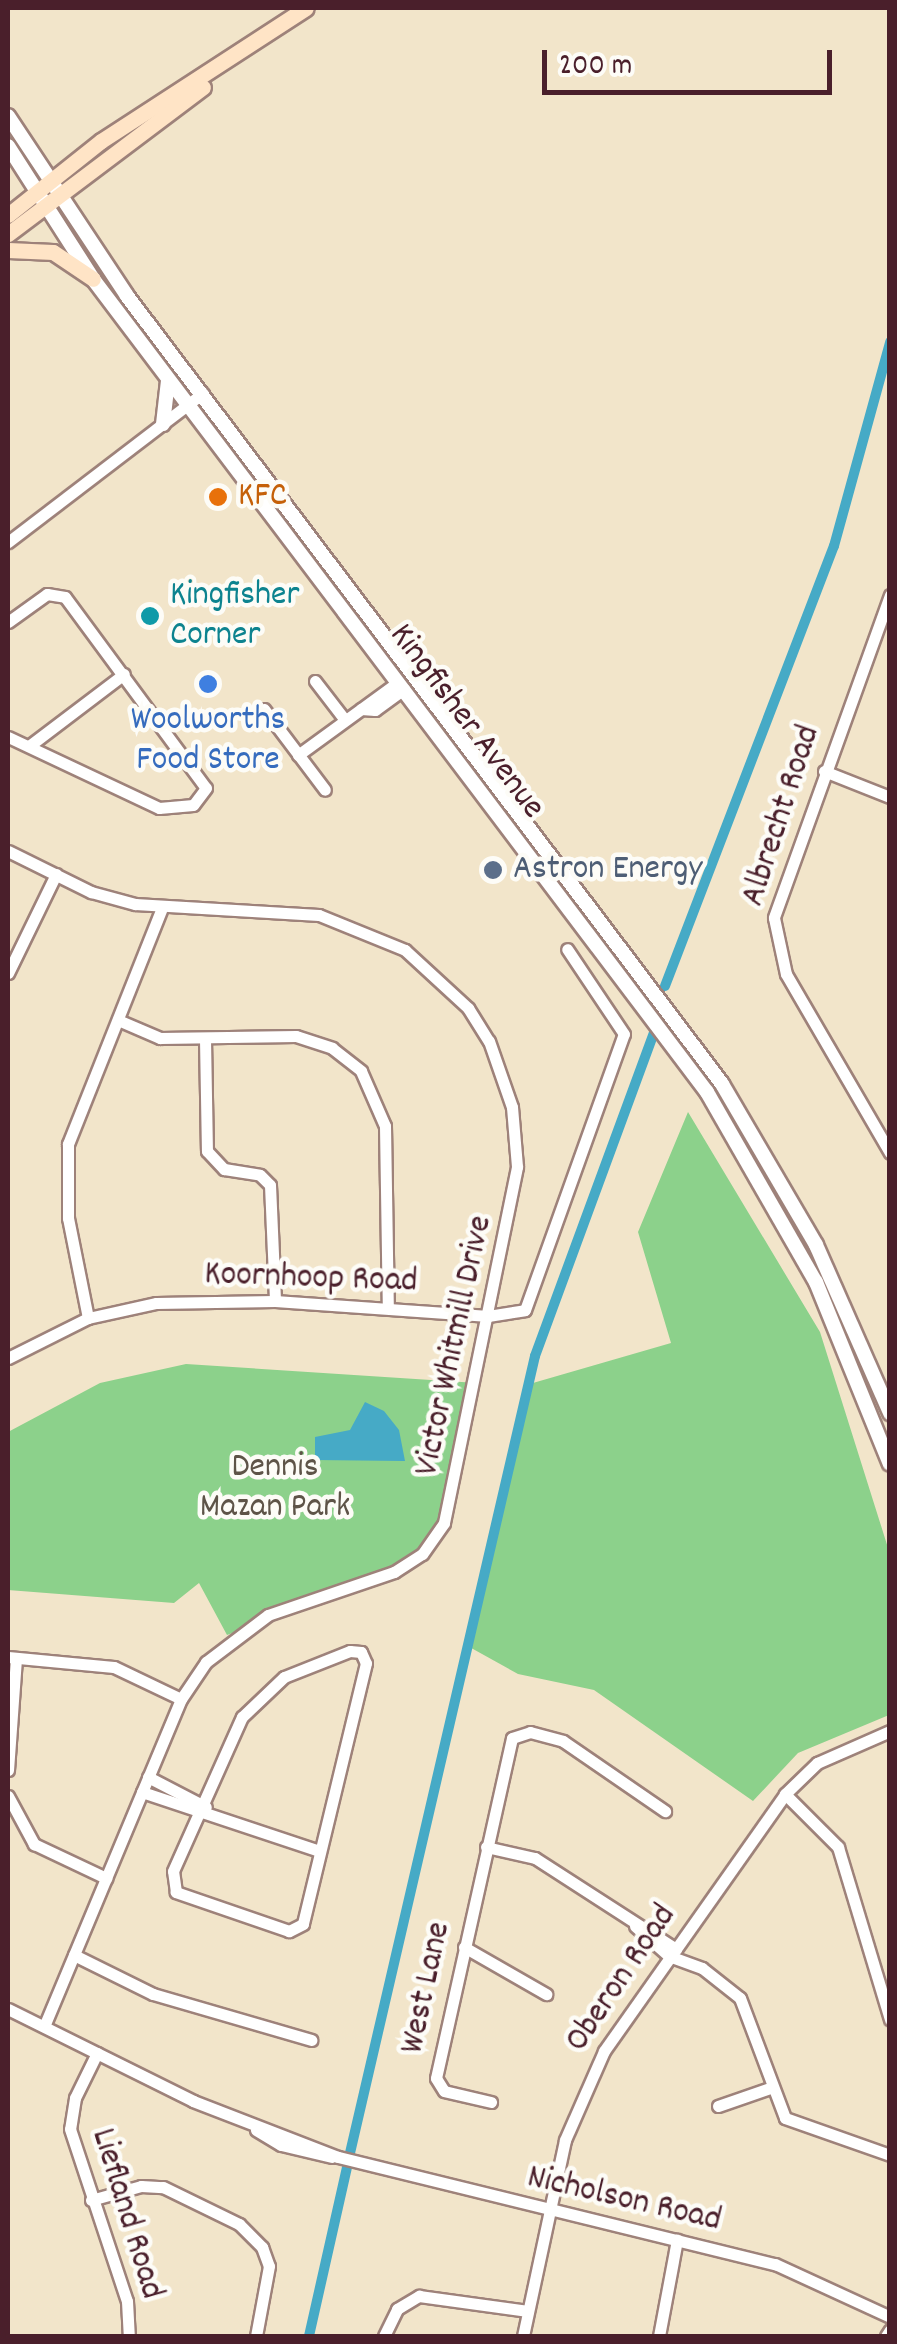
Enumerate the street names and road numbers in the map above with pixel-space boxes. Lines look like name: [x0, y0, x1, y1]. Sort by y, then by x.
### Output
street label: Kingfisher Avenue: [379, 616, 553, 828]
street label: Albrecht Road: [733, 720, 831, 912]
street label: Victor Whitmill Drive: [407, 1212, 503, 1480]
street label: Koornhoop Road: [204, 1254, 418, 1304]
street label: Oberon Road: [557, 1897, 687, 2061]
street label: West Lane: [393, 1918, 461, 2058]
street label: Liefland Road: [80, 2124, 172, 2304]
street label: Nicholson Road: [523, 2157, 725, 2243]

